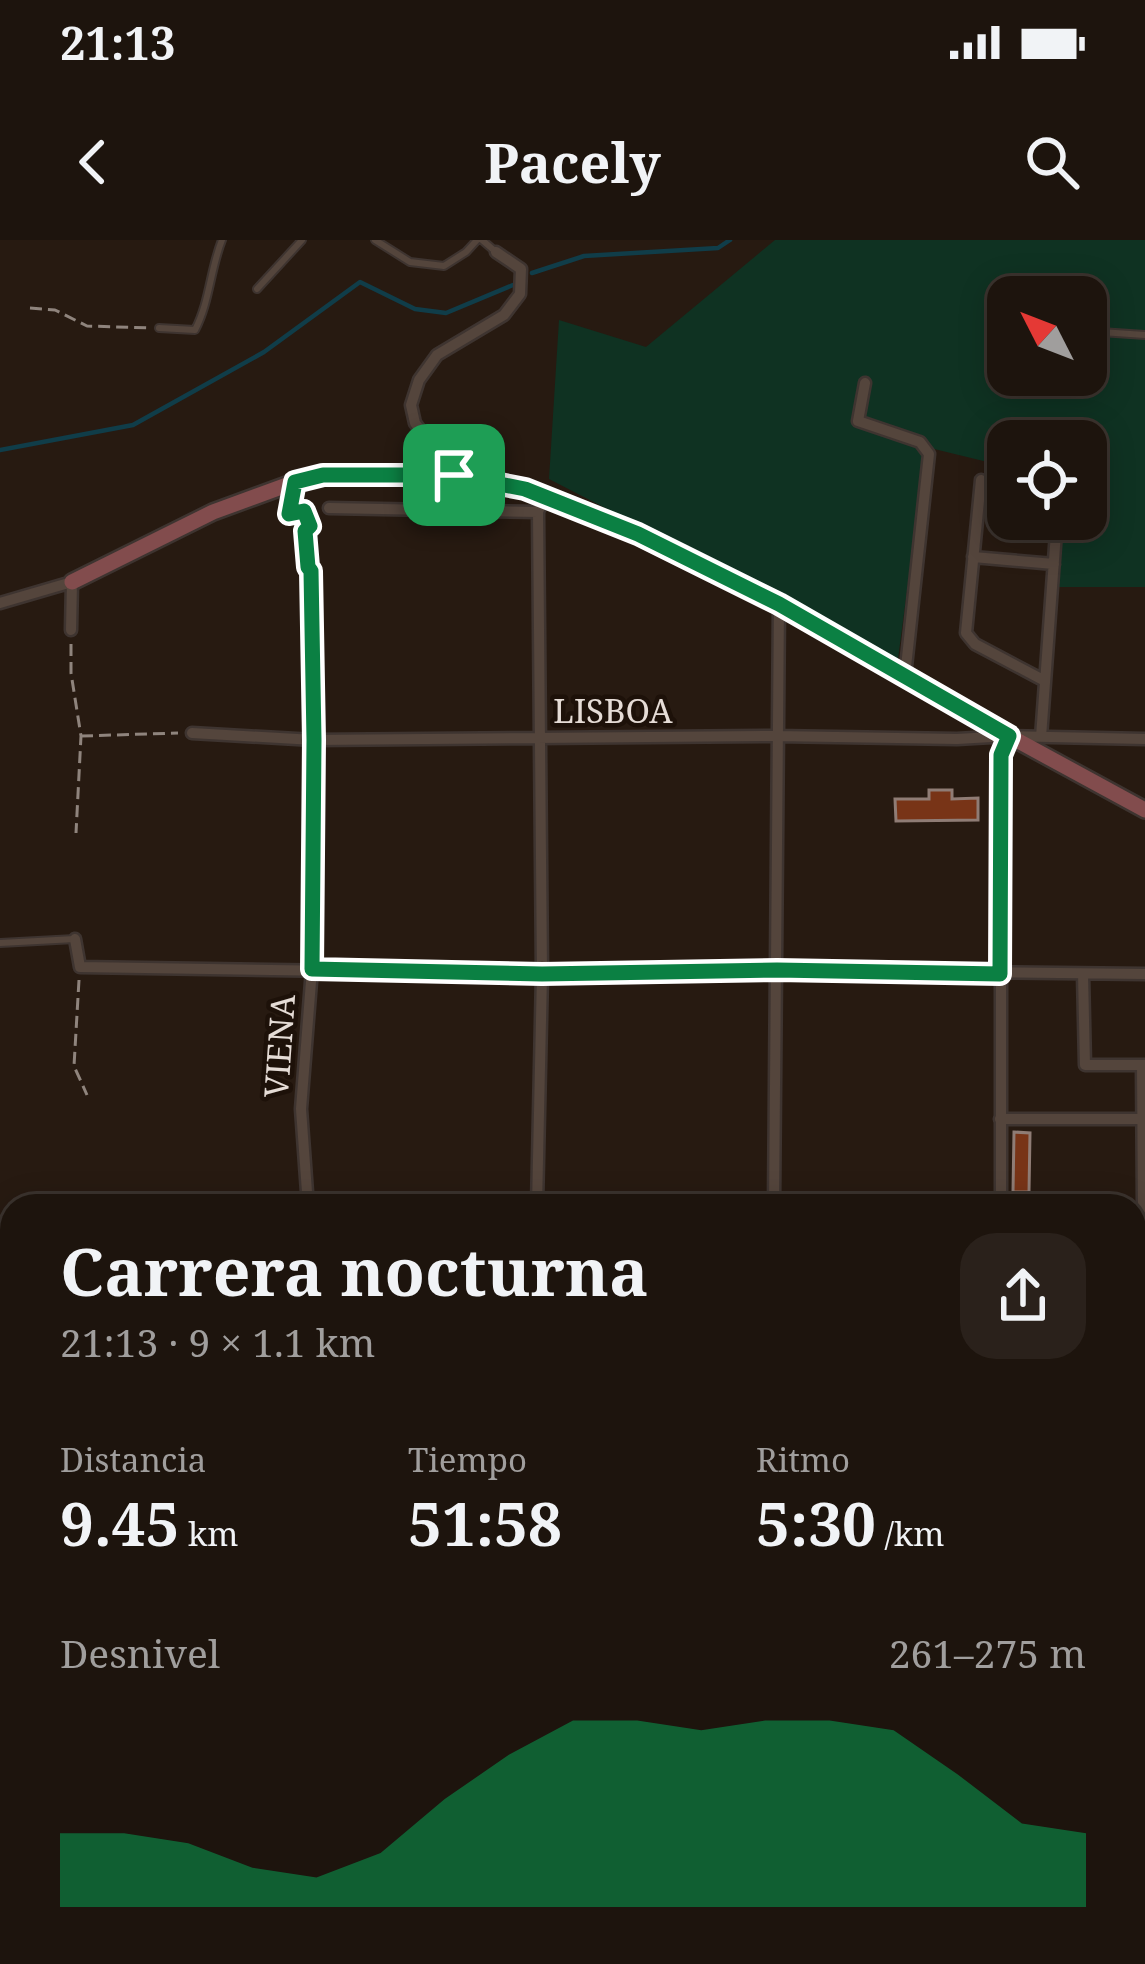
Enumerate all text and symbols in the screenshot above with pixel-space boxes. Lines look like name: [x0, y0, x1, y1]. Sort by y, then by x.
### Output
text: 21:13: [60, 12, 175, 73]
text: Pacely: [484, 125, 661, 199]
icon: back: [60, 129, 126, 195]
icon: search: [1019, 129, 1085, 195]
north arrow: [987, 276, 1107, 396]
map controls: [987, 276, 1107, 540]
button: locate: [987, 420, 1107, 540]
pin: [403, 424, 505, 526]
icon: arrive: [421, 442, 487, 508]
street label: LISBOA: [553, 688, 673, 733]
street label: VIENA: [253, 992, 305, 1099]
text: Carrera nocturna: [60, 1225, 649, 1315]
button: share: [960, 1233, 1086, 1359]
text: 21:13 · 9 × 1.1 km: [60, 1315, 375, 1368]
text: Distancia: [60, 1437, 206, 1482]
text: Tiempo: [408, 1437, 527, 1482]
text: Ritmo: [756, 1437, 850, 1482]
text: 9.45: [60, 1482, 179, 1564]
text: 51:58: [408, 1482, 562, 1564]
text: 5:30: [756, 1482, 876, 1564]
text: km: [179, 1511, 238, 1556]
text: /km: [876, 1511, 945, 1556]
text: Desnivel: [60, 1626, 220, 1679]
text: 261–275 m: [889, 1626, 1086, 1679]

